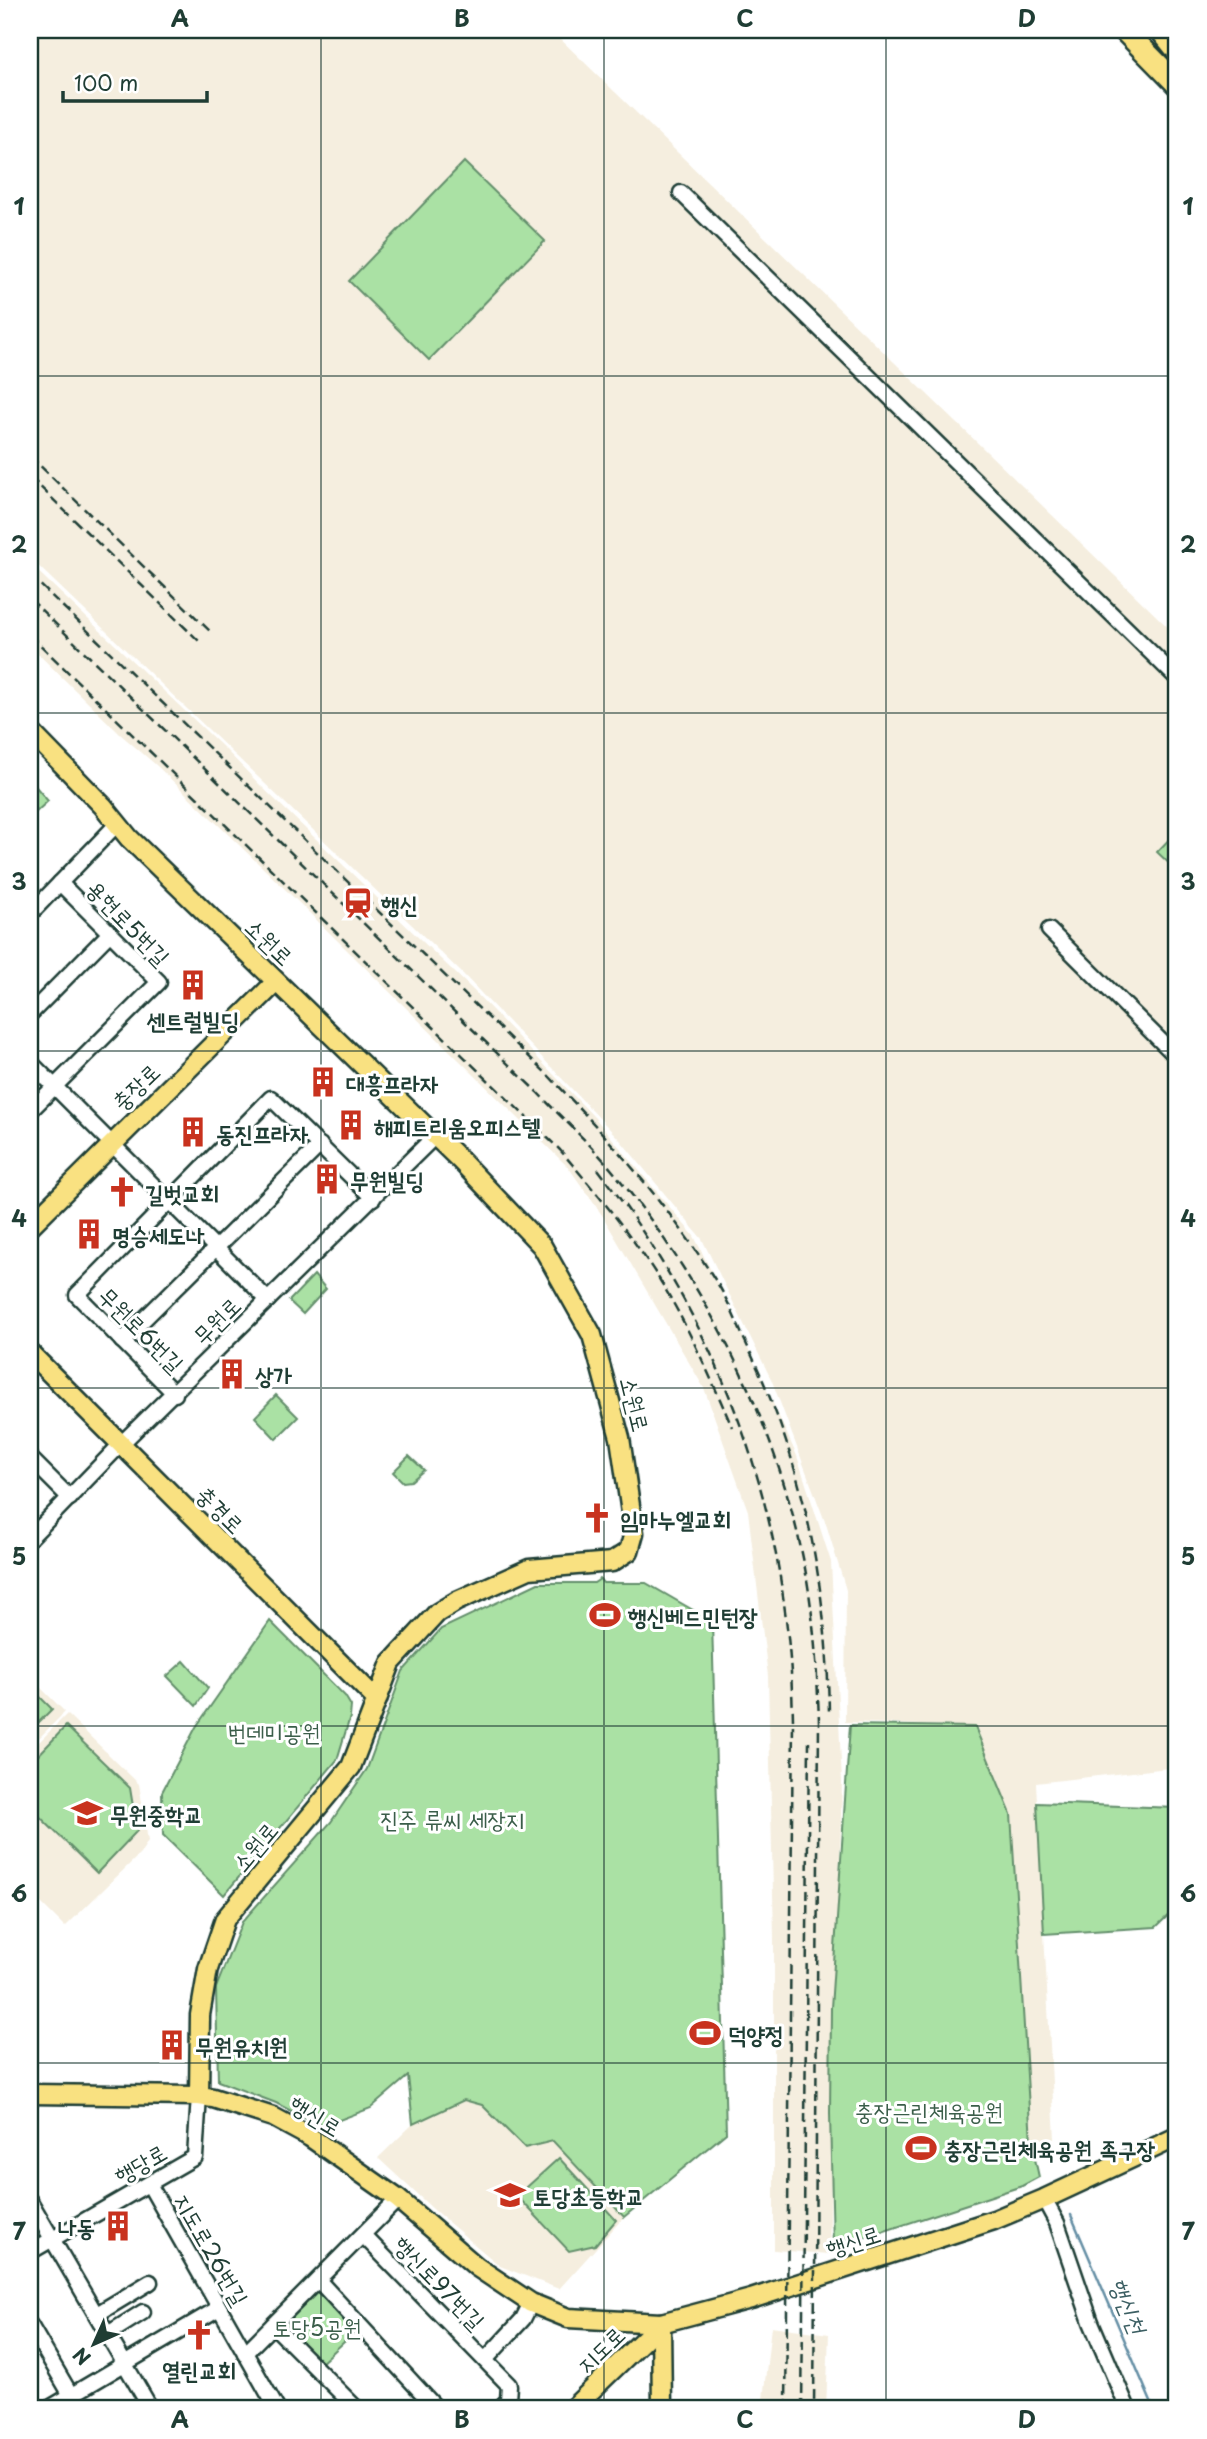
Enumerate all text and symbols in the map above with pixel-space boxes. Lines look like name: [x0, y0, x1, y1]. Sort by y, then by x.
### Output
text: A: [171, 0, 189, 35]
text: B: [454, 0, 470, 35]
text: C: [736, 0, 754, 35]
text: D: [1018, 0, 1036, 35]
scale bar: [63, 60, 206, 104]
text: 100 m: [74, 66, 138, 98]
text: 1: [14, 188, 25, 223]
text: 1: [1183, 188, 1194, 223]
text: 2: [11, 526, 27, 561]
text: 2: [1180, 526, 1196, 561]
text: 3: [11, 863, 27, 898]
text: 3: [1180, 863, 1196, 898]
street label: 용현로5번길: [79, 871, 179, 973]
station icon: 행신: [341, 886, 375, 920]
place label: 행신: [380, 886, 418, 921]
street label: 소원로: [238, 909, 302, 973]
building icon: 센트럴빌딩: [176, 968, 210, 1002]
place label: 센트럴빌딩: [146, 1002, 239, 1037]
street label: 충장로: [103, 1054, 167, 1118]
building icon: 대흥프라자: [306, 1065, 340, 1099]
place label: 대흥프라자: [346, 1065, 439, 1100]
building icon: 해피트리움오피스텔: [334, 1108, 368, 1142]
place label: 해피트리움오피스텔: [374, 1108, 541, 1143]
building icon: 동진프라자: [176, 1115, 210, 1149]
place label: 동진프라자: [216, 1115, 309, 1150]
building icon: 무원빌딩: [310, 1162, 344, 1196]
place label: 무원빌딩: [350, 1162, 424, 1197]
church icon: 길벗교회: [105, 1175, 139, 1209]
place label: 길벗교회: [145, 1175, 219, 1210]
text: 4: [11, 1200, 27, 1235]
text: 4: [1180, 1200, 1196, 1235]
building icon: 명승세도나: [72, 1217, 106, 1251]
place label: 명승세도나: [112, 1217, 205, 1252]
street label: 무원로6번길: [91, 1278, 193, 1380]
street label: 무원로: [184, 1288, 248, 1352]
building icon: 상가: [215, 1357, 249, 1391]
place label: 상가: [255, 1357, 293, 1392]
street label: 소원로: [612, 1373, 660, 1435]
street label: 충경로: [189, 1477, 253, 1541]
church icon: 임마누엘교회: [580, 1501, 614, 1535]
place label: 임마누엘교회: [620, 1501, 731, 1536]
text: 5: [12, 1538, 26, 1573]
text: 5: [1181, 1538, 1195, 1573]
sports icon: 행신베드민턴장: [588, 1598, 622, 1632]
place label: 행신베드민턴장: [627, 1598, 758, 1633]
park label: 번데미공원: [228, 1714, 320, 1749]
school or university icon: 무원중학교: [70, 1796, 104, 1830]
place label: 무원중학교: [110, 1796, 203, 1831]
park label: 진주 류씨 세장지: [380, 1801, 524, 1836]
street label: 소원로: [223, 1813, 285, 1879]
text: 6: [11, 1875, 27, 1910]
text: 6: [1180, 1875, 1196, 1910]
sports icon: 덕양정: [688, 2016, 722, 2050]
place label: 덕양정: [728, 2016, 784, 2051]
building icon: 무원유치원: [155, 2028, 189, 2062]
place label: 무원유치원: [195, 2028, 288, 2063]
street label: 행신로: [283, 2086, 349, 2144]
park label: 충장근린체육공원: [855, 2093, 1003, 2128]
sports icon: 충장근린체육공원 족구장: [904, 2131, 938, 2165]
place label: 충장근린체육공원 족구장: [944, 2131, 1155, 2166]
street label: 행당로: [107, 2134, 173, 2192]
school or university icon: 토당초등학교: [493, 2178, 527, 2212]
place label: 토당초등학교: [533, 2178, 644, 2213]
street label: 지도로26번길: [166, 2187, 258, 2311]
place label: 나동: [58, 2209, 95, 2244]
building icon: 나동: [101, 2209, 135, 2243]
text: 7: [12, 2213, 26, 2248]
text: 7: [1181, 2213, 1195, 2248]
street label: 행신로: [821, 2215, 885, 2265]
street label: 행신로97번길: [386, 2227, 494, 2337]
water label: 행신천: [1101, 2271, 1158, 2341]
park label: 토당5공원: [273, 2309, 361, 2344]
north arrow: [60, 2310, 130, 2380]
street label: 지도로: [568, 2317, 632, 2381]
church icon: 열린교회: [182, 2318, 216, 2352]
text: N: [66, 2342, 96, 2372]
place label: 열린교회: [162, 2352, 236, 2387]
text: A: [171, 2401, 189, 2436]
text: B: [454, 2401, 470, 2436]
text: C: [736, 2401, 754, 2436]
text: D: [1018, 2401, 1036, 2436]

